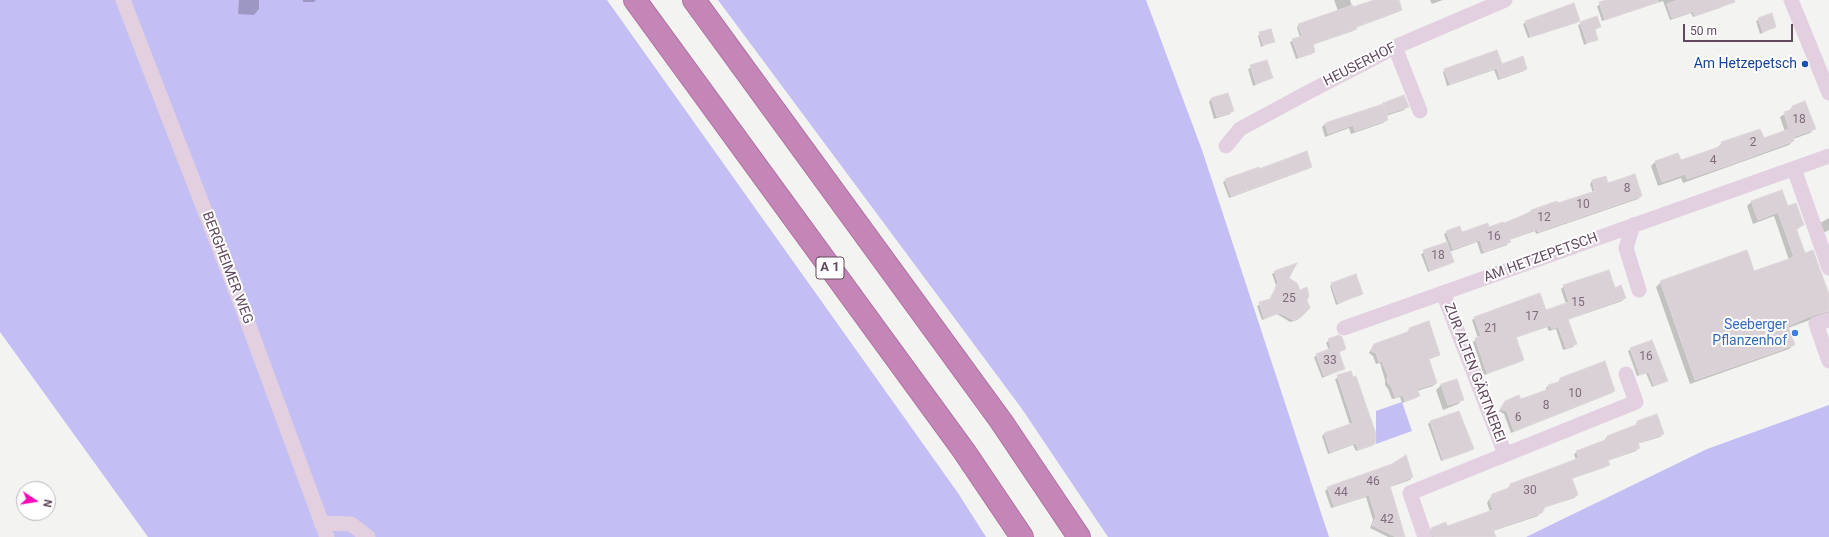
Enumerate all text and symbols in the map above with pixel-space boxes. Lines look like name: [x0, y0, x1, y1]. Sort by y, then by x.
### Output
scale bar: [1685, 16, 1795, 42]
text: 50 m: [1690, 24, 1717, 38]
street label: HEUSERHOF: [1321, 40, 1399, 90]
place label: Am Hetzepetsch: [1694, 56, 1797, 72]
marker: Am Hetzepetsch: [1800, 59, 1810, 69]
house number: 18: [1792, 113, 1806, 127]
house number: 2: [1750, 136, 1756, 150]
house number: 4: [1710, 154, 1716, 168]
house number: 8: [1624, 182, 1630, 196]
house number: 10: [1576, 198, 1590, 212]
street label: BERGHEIMER WEG: [198, 210, 256, 326]
house number: 12: [1537, 211, 1551, 225]
street label: AM HETZEPETSCH: [1482, 230, 1600, 286]
house number: 16: [1487, 230, 1501, 244]
house number: 18: [1431, 249, 1445, 263]
road number: A 1: [816, 257, 844, 279]
house number: 25: [1282, 292, 1296, 306]
house number: 15: [1571, 296, 1585, 310]
street label: ZUR ALTEN GÄRTNEREI: [1440, 301, 1508, 445]
house number: 17: [1525, 310, 1539, 324]
place label: Seeberger Pflanzenhof: [1712, 317, 1787, 350]
house number: 21: [1484, 322, 1498, 336]
marker: Seeberger Pflanzenhof: [1790, 328, 1800, 338]
house number: 16: [1639, 350, 1653, 364]
house number: 33: [1323, 354, 1337, 368]
house number: 10: [1568, 387, 1582, 401]
house number: 8: [1543, 399, 1549, 413]
house number: 6: [1515, 411, 1521, 425]
house number: 46: [1366, 475, 1380, 489]
north arrow: [16, 481, 56, 521]
house number: 30: [1523, 484, 1537, 498]
house number: 44: [1334, 486, 1348, 500]
text: N: [40, 498, 54, 509]
house number: 42: [1380, 513, 1394, 527]

